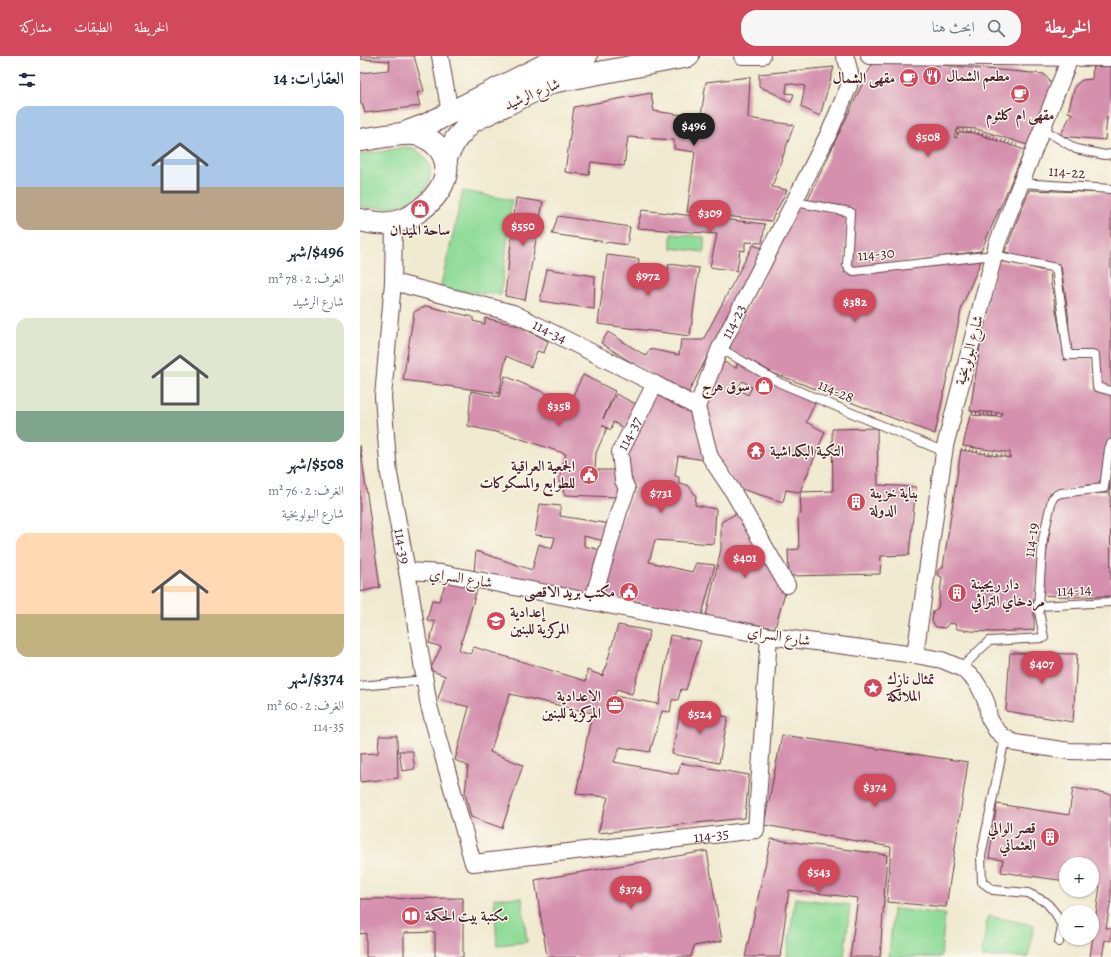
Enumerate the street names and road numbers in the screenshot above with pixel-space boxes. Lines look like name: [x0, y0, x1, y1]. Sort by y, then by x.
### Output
street label: شارع الرشيد: [501, 73, 564, 118]
street label: 114-22: [1048, 161, 1086, 183]
street label: 114-30: [857, 242, 895, 266]
street label: 114-23: [716, 301, 750, 342]
street label: شارع البولويخية: [950, 313, 991, 388]
street label: 114-34: [529, 314, 570, 348]
street label: 114-28: [815, 375, 857, 407]
street label: 114-37: [612, 413, 647, 454]
street label: 114-19: [1019, 521, 1043, 559]
street label: 114-39: [389, 527, 416, 566]
street label: شارع السراي: [428, 563, 494, 596]
street label: 114-14: [1056, 579, 1092, 601]
street label: شارع السراي: [746, 621, 812, 654]
street label: 114-35: [692, 823, 730, 847]

